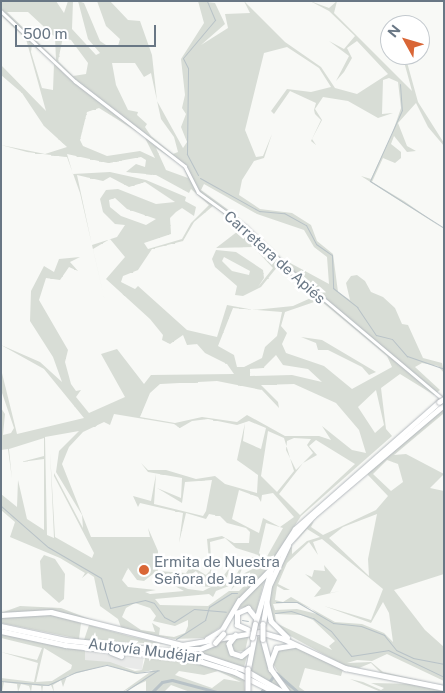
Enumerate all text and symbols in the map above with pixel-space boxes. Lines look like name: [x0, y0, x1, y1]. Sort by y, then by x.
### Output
scale bar: [18, 15, 159, 47]
north arrow: [380, 15, 430, 65]
text: N: [384, 22, 404, 40]
text: 500 m: [23, 25, 68, 42]
street label: Carretera de Apiés: [221, 207, 329, 307]
place label: Ermita de Nuestra Señora de Jara: [154, 552, 280, 587]
marker: Ermita de Nuestra Señora de Jara: [138, 564, 150, 576]
street label: Autovía Mudéjar: [87, 634, 203, 666]

